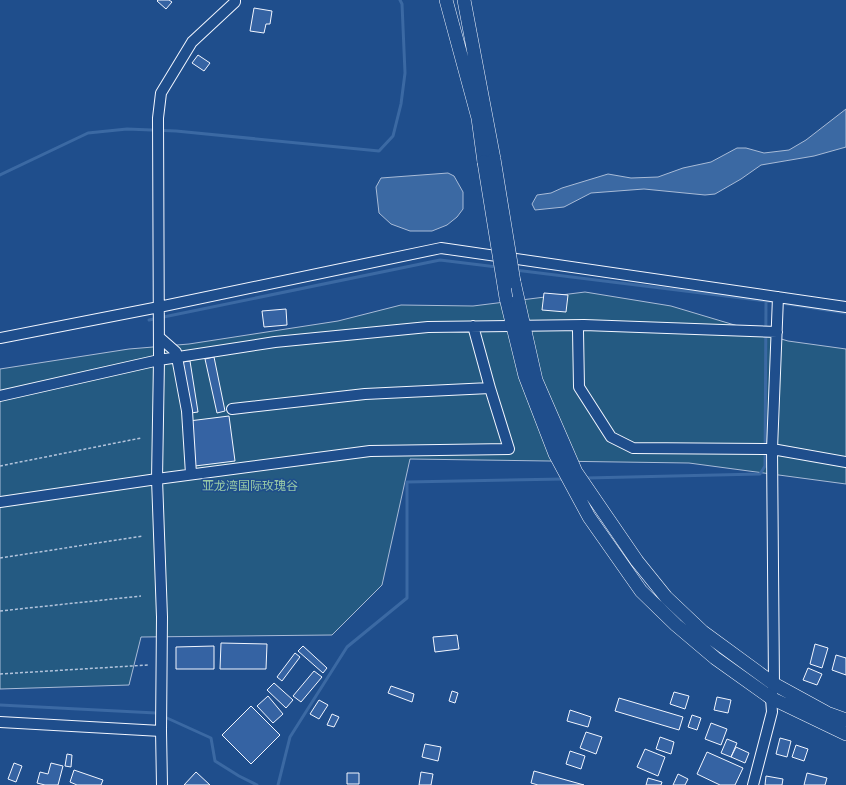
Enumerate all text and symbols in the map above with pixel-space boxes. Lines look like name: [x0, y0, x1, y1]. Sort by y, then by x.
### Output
park label: 亚龙湾国际玫瑰谷: [202, 479, 298, 493]

